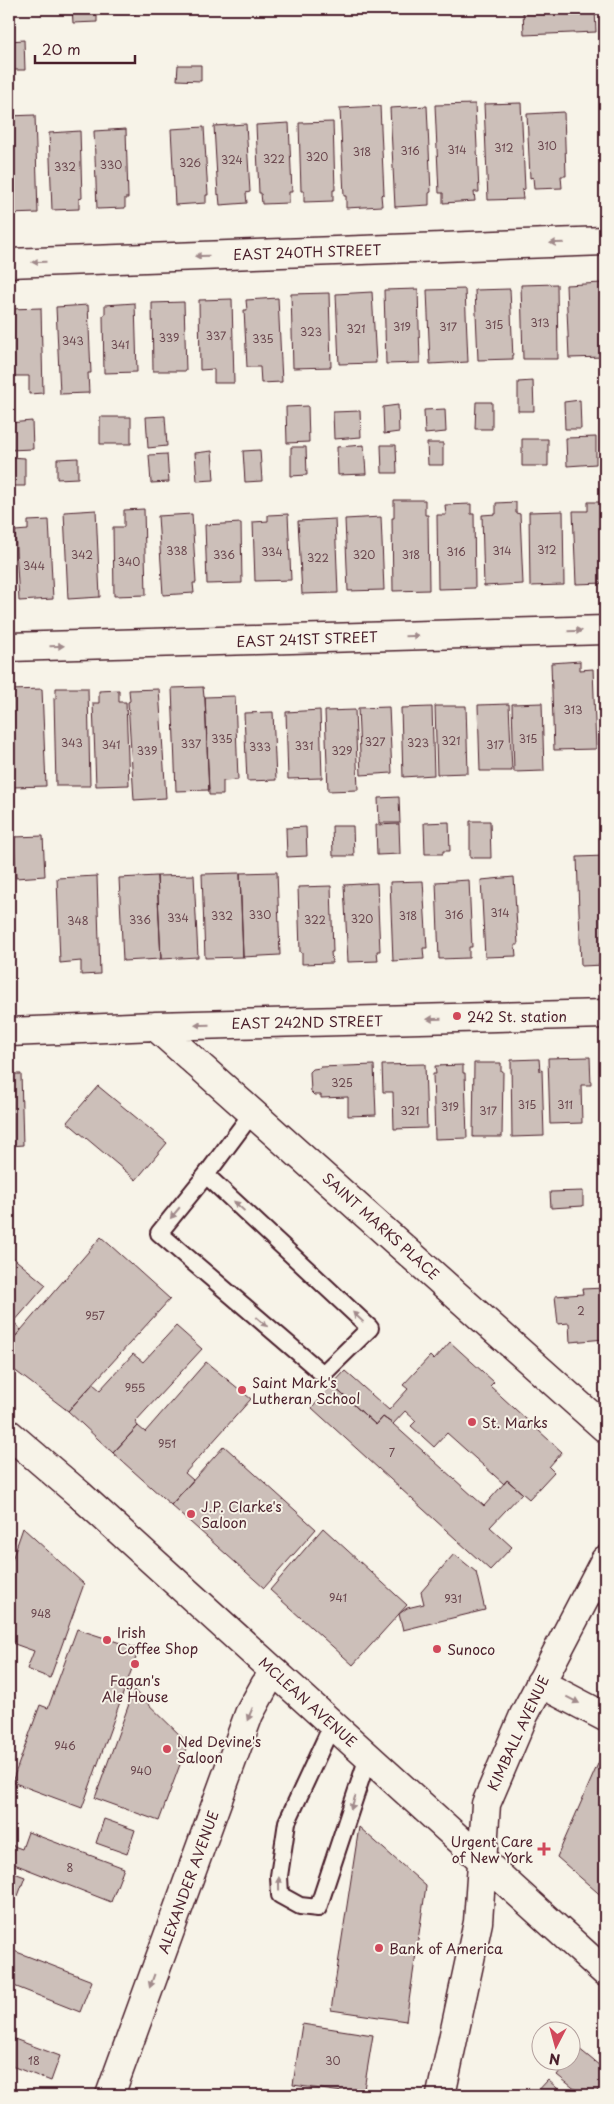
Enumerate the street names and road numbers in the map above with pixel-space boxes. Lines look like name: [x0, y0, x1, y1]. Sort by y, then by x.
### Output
street label: EAST 240TH STREET: [233, 239, 382, 265]
street label: EAST 241ST STREET: [236, 626, 379, 652]
street label: EAST 242ND STREET: [231, 1010, 383, 1034]
street label: SAINT MARKS PLACE: [318, 1168, 444, 1284]
street label: MCLEAN AVENUE: [254, 1652, 362, 1752]
street label: KIMBALL AVENUE: [482, 1672, 554, 1794]
street label: ALEXANDER AVENUE: [152, 1807, 224, 1956]

